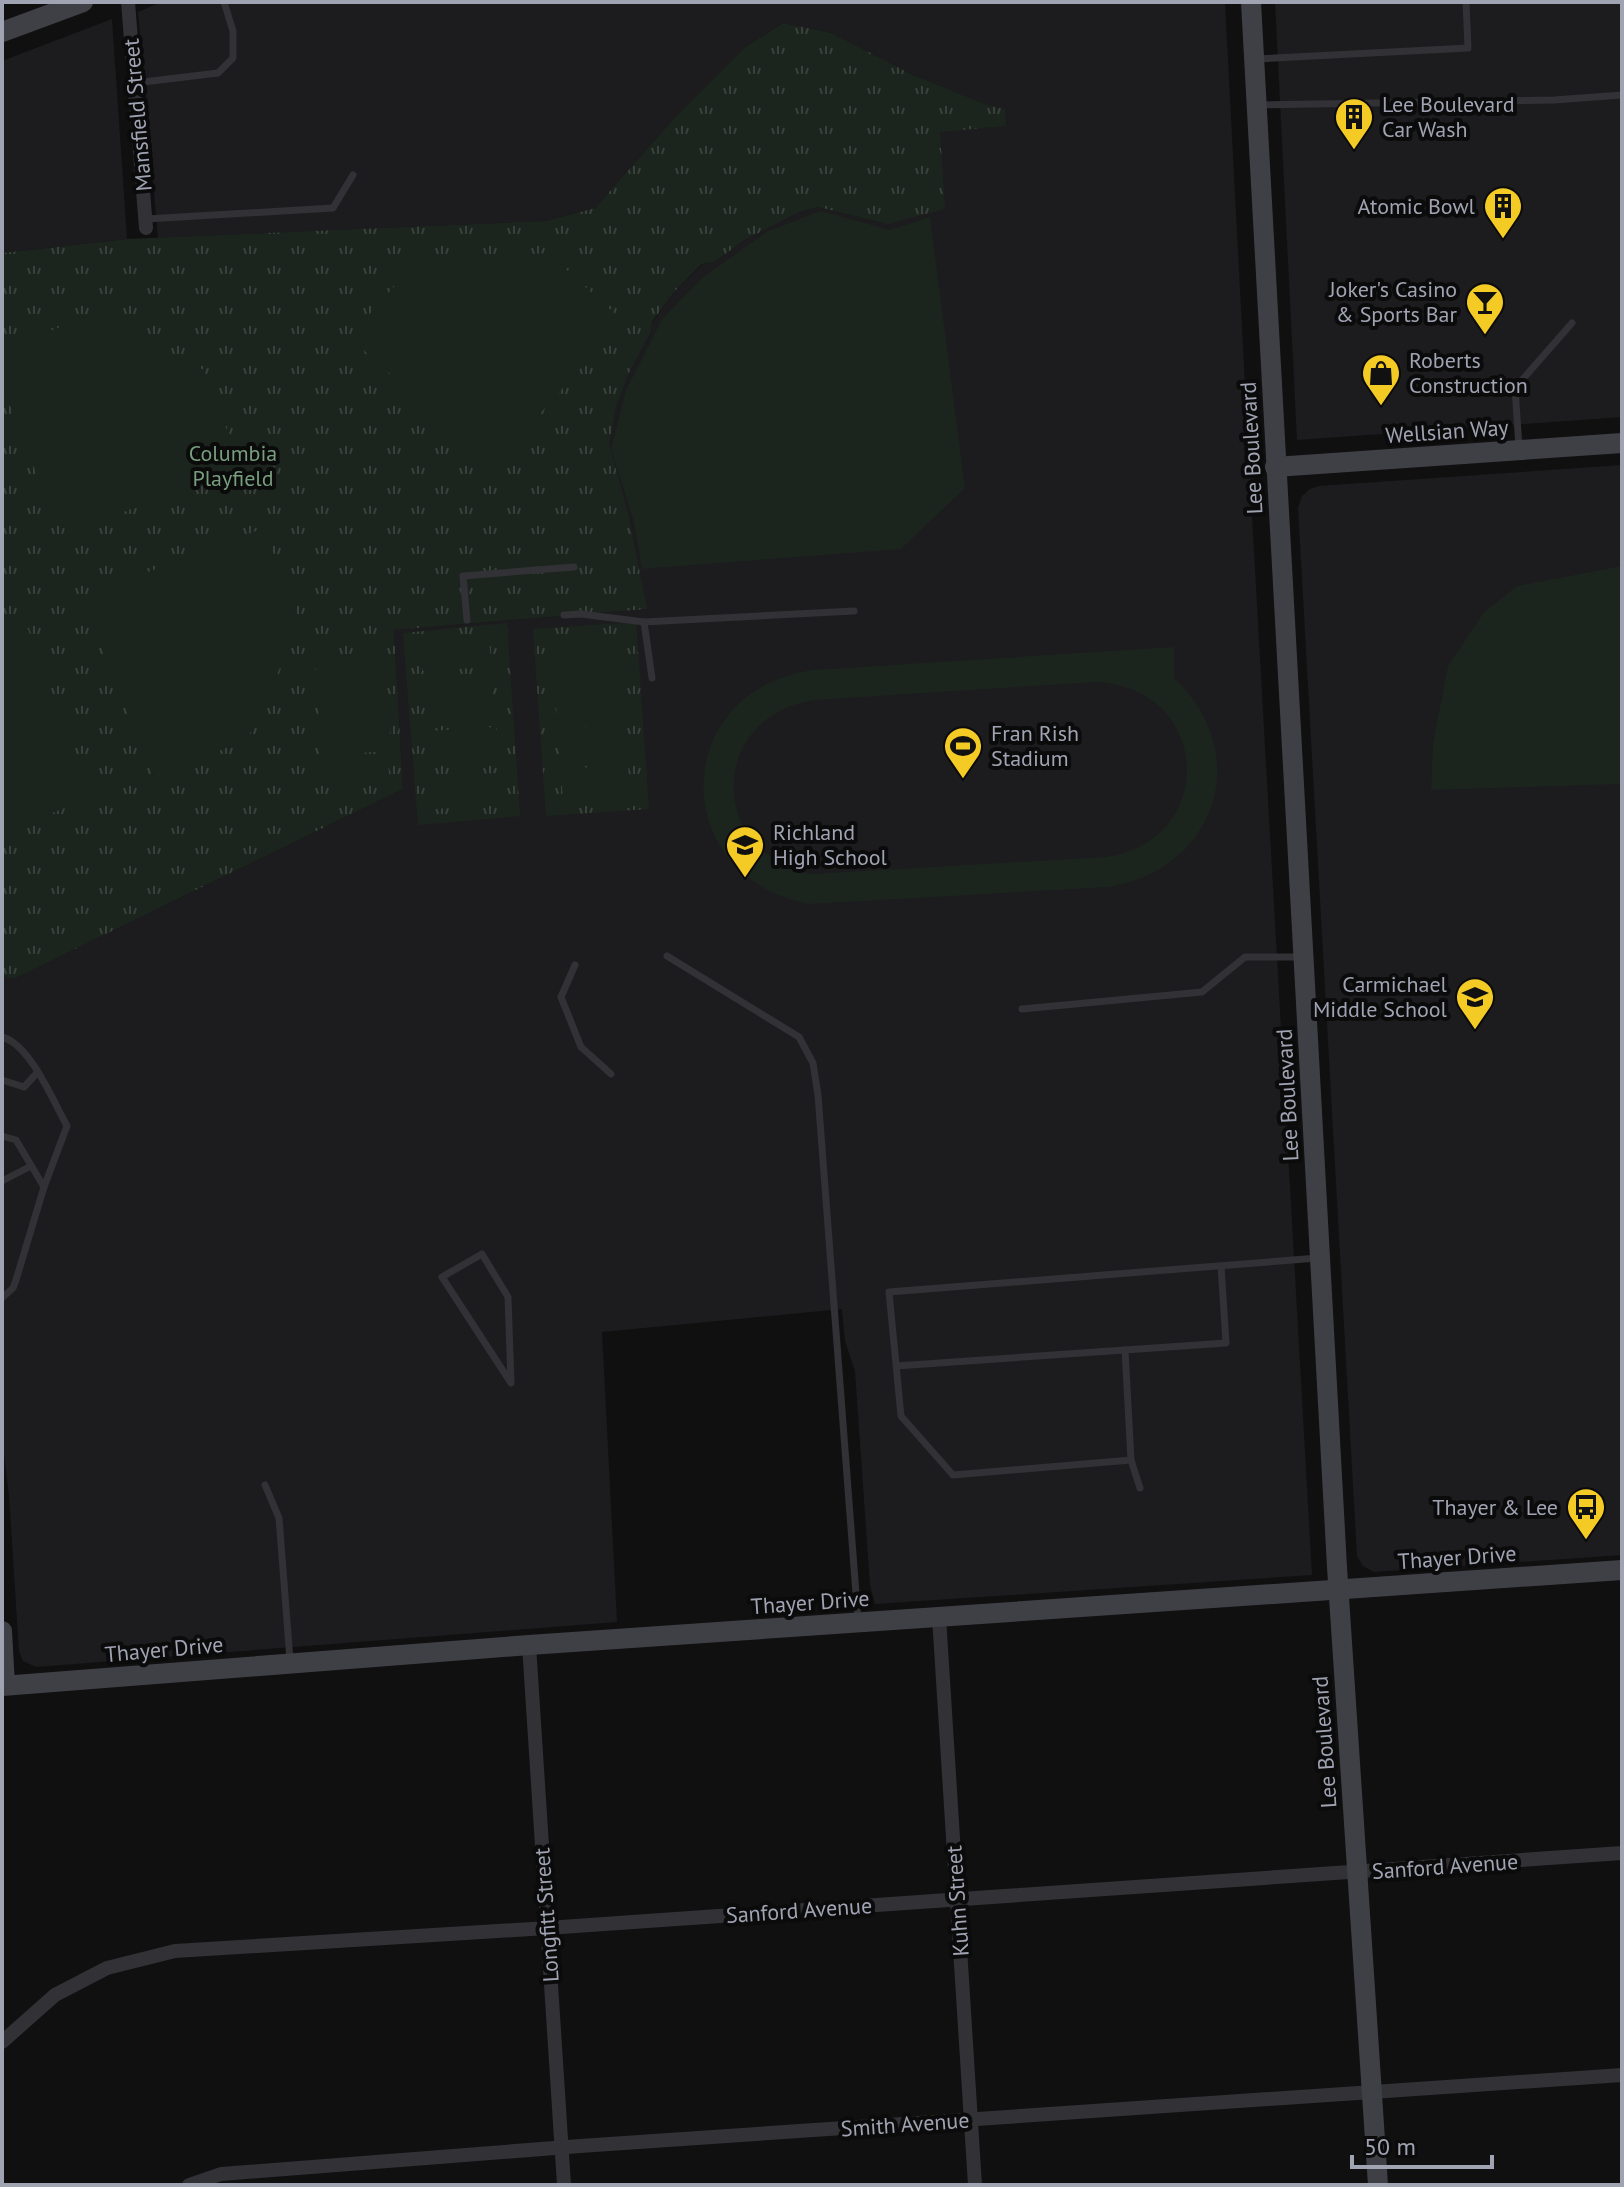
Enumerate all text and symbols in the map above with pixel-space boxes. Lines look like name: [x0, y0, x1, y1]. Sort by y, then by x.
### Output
street label: Mansfield Street: [116, 37, 158, 192]
place label: Lee Boulevard Car Wash: [1382, 90, 1515, 143]
building icon: Lee Boulevard Car Wash: [1333, 96, 1375, 151]
building icon: Atomic Bowl: [1482, 185, 1524, 240]
place label: Atomic Bowl: [1357, 192, 1476, 220]
place label: Joker's Casino & Sports Bar: [1328, 275, 1458, 328]
bar icon: Joker's Casino & Sports Bar: [1464, 281, 1506, 336]
place label: Roberts Construction: [1409, 346, 1528, 399]
shop icon: Roberts Construction: [1360, 352, 1402, 407]
street label: Lee Boulevard: [1234, 381, 1268, 515]
street label: Wellsian Way: [1384, 413, 1510, 449]
park label: Columbia Playfield: [189, 439, 277, 492]
place label: Fran Rish Stadium: [991, 719, 1079, 772]
sports icon: Fran Rish Stadium: [942, 725, 984, 780]
place label: Richland High School: [773, 818, 888, 871]
school or university icon: Richland High School: [724, 824, 766, 879]
place label: Carmichael Middle School: [1313, 970, 1448, 1023]
school or university icon: Carmichael Middle School: [1454, 976, 1496, 1031]
street label: Lee Boulevard: [1270, 1028, 1304, 1162]
bus stop icon: Thayer & Lee: [1565, 1486, 1607, 1541]
place label: Thayer & Lee: [1432, 1493, 1558, 1521]
street label: Thayer Drive: [1397, 1539, 1517, 1575]
street label: Thayer Drive: [750, 1584, 870, 1620]
street label: Thayer Drive: [104, 1630, 224, 1668]
street label: Lee Boulevard: [1305, 1675, 1343, 1809]
street label: Kuhn Street: [939, 1844, 975, 1957]
street label: Longfitt Street: [527, 1846, 565, 1983]
street label: Sanford Avenue: [1371, 1847, 1519, 1885]
street label: Sanford Avenue: [725, 1891, 873, 1929]
street label: Smith Avenue: [840, 2106, 970, 2142]
scale bar: [1352, 2119, 1492, 2169]
text: 50 m: [1364, 2131, 1416, 2162]

